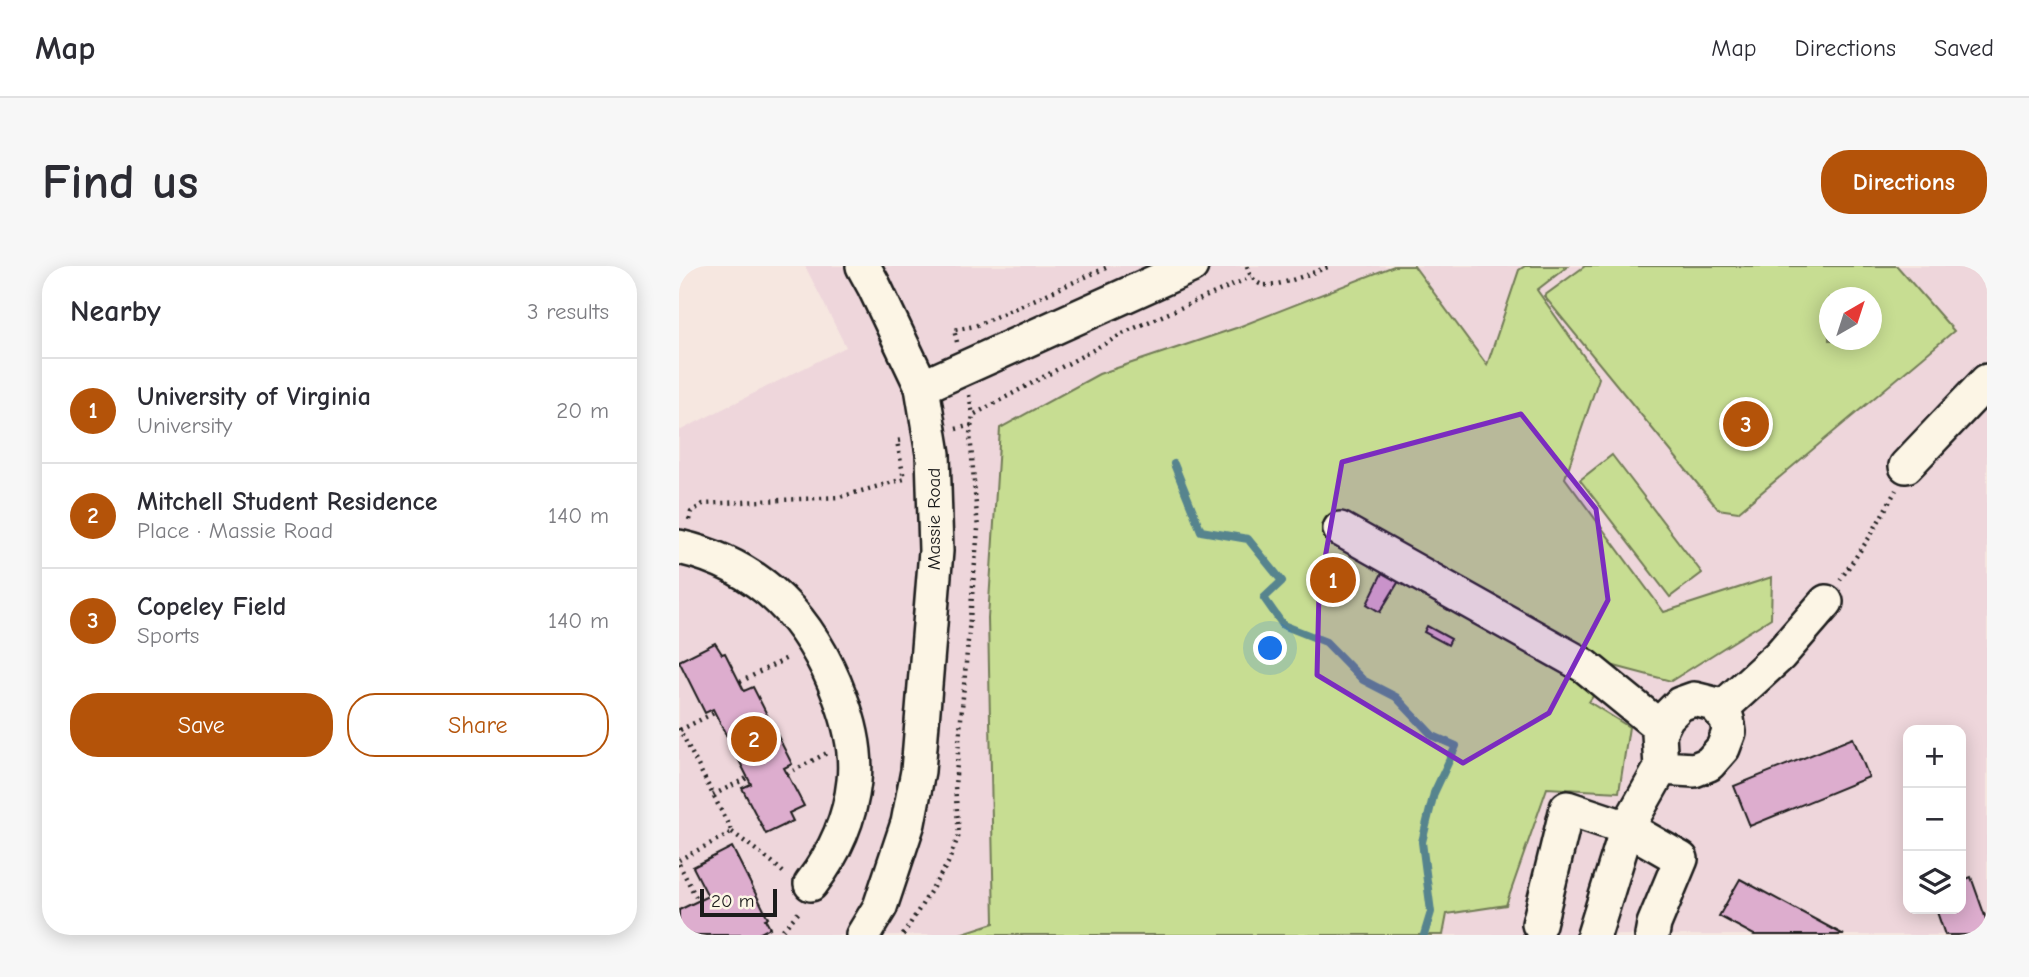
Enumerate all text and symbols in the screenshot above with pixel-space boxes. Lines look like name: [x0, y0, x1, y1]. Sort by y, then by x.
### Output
text: Map: [35, 29, 96, 67]
text: Map: [1711, 34, 1757, 62]
text: Directions: [1795, 34, 1896, 62]
text: Saved: [1934, 34, 1994, 62]
button: Directions: [1821, 150, 1987, 214]
text: Find us: [42, 154, 198, 210]
north arrow: [1819, 287, 1882, 350]
text: Nearby: [70, 294, 161, 329]
text: 3 results: [527, 298, 609, 325]
text: University of Virginia: [137, 382, 371, 412]
text: 1: [88, 397, 98, 424]
text: 20 m: [556, 397, 609, 424]
pin: 3: [1723, 398, 1769, 450]
text: University: [137, 412, 232, 439]
street label: Massie Road: [923, 468, 945, 570]
text: Mitchell Student Residence: [137, 487, 438, 517]
text: 2: [87, 502, 99, 529]
text: 140 m: [548, 502, 609, 529]
text: Place · Massie Road: [137, 517, 333, 544]
pin: 1: [1310, 554, 1356, 606]
text: Copeley Field: [137, 592, 286, 622]
text: 3: [87, 607, 99, 634]
text: 140 m: [548, 607, 609, 634]
text: Sports: [137, 622, 199, 649]
your location: [1253, 631, 1287, 665]
button: Save: [70, 693, 333, 757]
button: Share: [347, 693, 609, 757]
pin: 2: [731, 713, 777, 765]
map controls: [1903, 725, 1966, 914]
button: +: [1903, 725, 1966, 788]
button: −: [1903, 788, 1966, 851]
button: layers: [1903, 851, 1966, 914]
scale bar: [700, 886, 777, 918]
text: 20 m: [711, 890, 755, 912]

